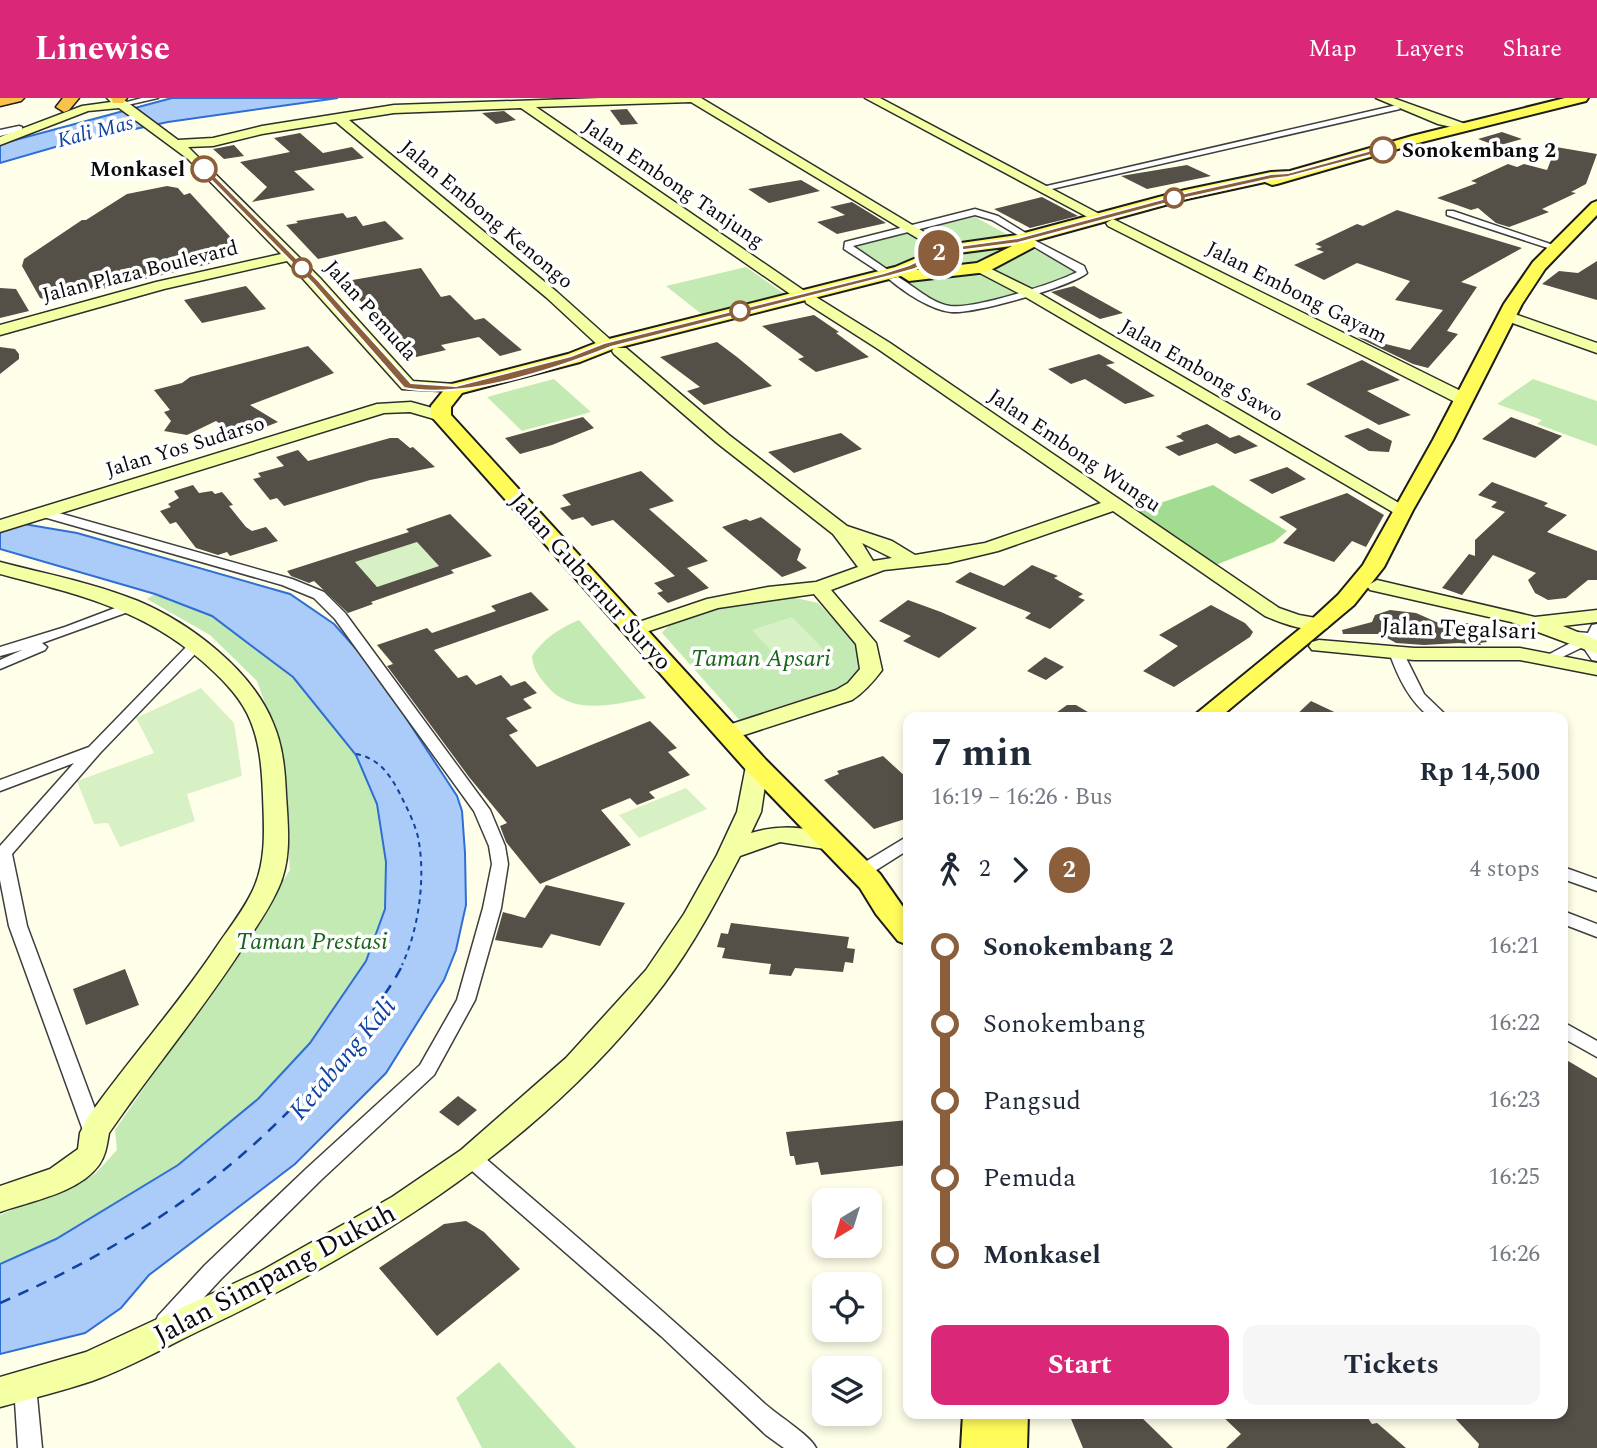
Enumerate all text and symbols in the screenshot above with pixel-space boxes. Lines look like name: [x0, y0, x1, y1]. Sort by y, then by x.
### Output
text: Linewise: [35, 24, 170, 74]
text: Map: [1308, 31, 1357, 67]
text: Layers: [1395, 31, 1465, 67]
text: Share: [1503, 31, 1562, 67]
water label: Kali Mas: [54, 107, 137, 157]
street label: Jalan Embong Tanjung: [576, 111, 771, 257]
street label: Jalan Embong Kenongo: [392, 132, 580, 297]
place label: Sonokembang 2: [1402, 135, 1556, 167]
marker: Sonokembang 2: [1370, 137, 1396, 163]
place label: Monkasel: [90, 154, 185, 186]
marker: Monkasel: [191, 156, 217, 182]
unlabelled marker: [1164, 188, 1184, 208]
line badge: 2: [916, 230, 962, 276]
street label: Jalan Plaza Boulevard: [39, 232, 242, 312]
street label: Jalan Embong Gayam: [1200, 233, 1393, 353]
text: 2: [932, 235, 946, 271]
street label: Jalan Pemuda: [316, 253, 425, 369]
unlabelled marker: [292, 258, 312, 278]
unlabelled marker: [730, 301, 750, 321]
street label: Jalan Embong Sawo: [1114, 311, 1289, 431]
street label: Jalan Embong Wungu: [981, 381, 1168, 521]
street label: Jalan Yos Sudarso: [102, 408, 269, 486]
street label: Jalan Gubernur Suryo: [500, 485, 680, 679]
street label: Jalan Tegalsari: [1380, 608, 1538, 650]
park label: Taman Apsari: [691, 641, 831, 677]
text: 7 min: [931, 725, 1032, 783]
text: Rp 14,500: [1419, 752, 1540, 792]
text: 16:19 – 16:26 · Bus: [931, 780, 1113, 815]
icon: walk: [931, 851, 969, 889]
icon: forward: [1001, 851, 1039, 889]
text: 2: [979, 852, 991, 887]
text: 2: [1063, 852, 1076, 888]
text: 4 stops: [1470, 852, 1540, 887]
park label: Taman Prestasi: [236, 924, 388, 960]
text: Sonokembang 2: [983, 927, 1174, 967]
text: 16:21: [1488, 929, 1540, 964]
water label: Ketabang Kali: [279, 988, 406, 1129]
text: Sonokembang: [983, 1004, 1146, 1044]
text: 16:22: [1488, 1006, 1540, 1041]
text: Pangsud: [983, 1081, 1081, 1121]
text: 16:23: [1488, 1083, 1540, 1118]
text: Pemuda: [983, 1158, 1076, 1198]
text: 16:25: [1488, 1160, 1540, 1195]
north arrow: [812, 1188, 882, 1258]
map controls: [812, 1188, 882, 1426]
street label: Jalan Simpang Dukuh: [146, 1192, 404, 1357]
text: Monkasel: [983, 1235, 1101, 1275]
text: 16:26: [1488, 1237, 1540, 1272]
button: locate: [812, 1272, 882, 1342]
button: Start: [931, 1325, 1229, 1405]
button: Tickets: [1243, 1325, 1540, 1405]
button: layers: [812, 1356, 882, 1426]

